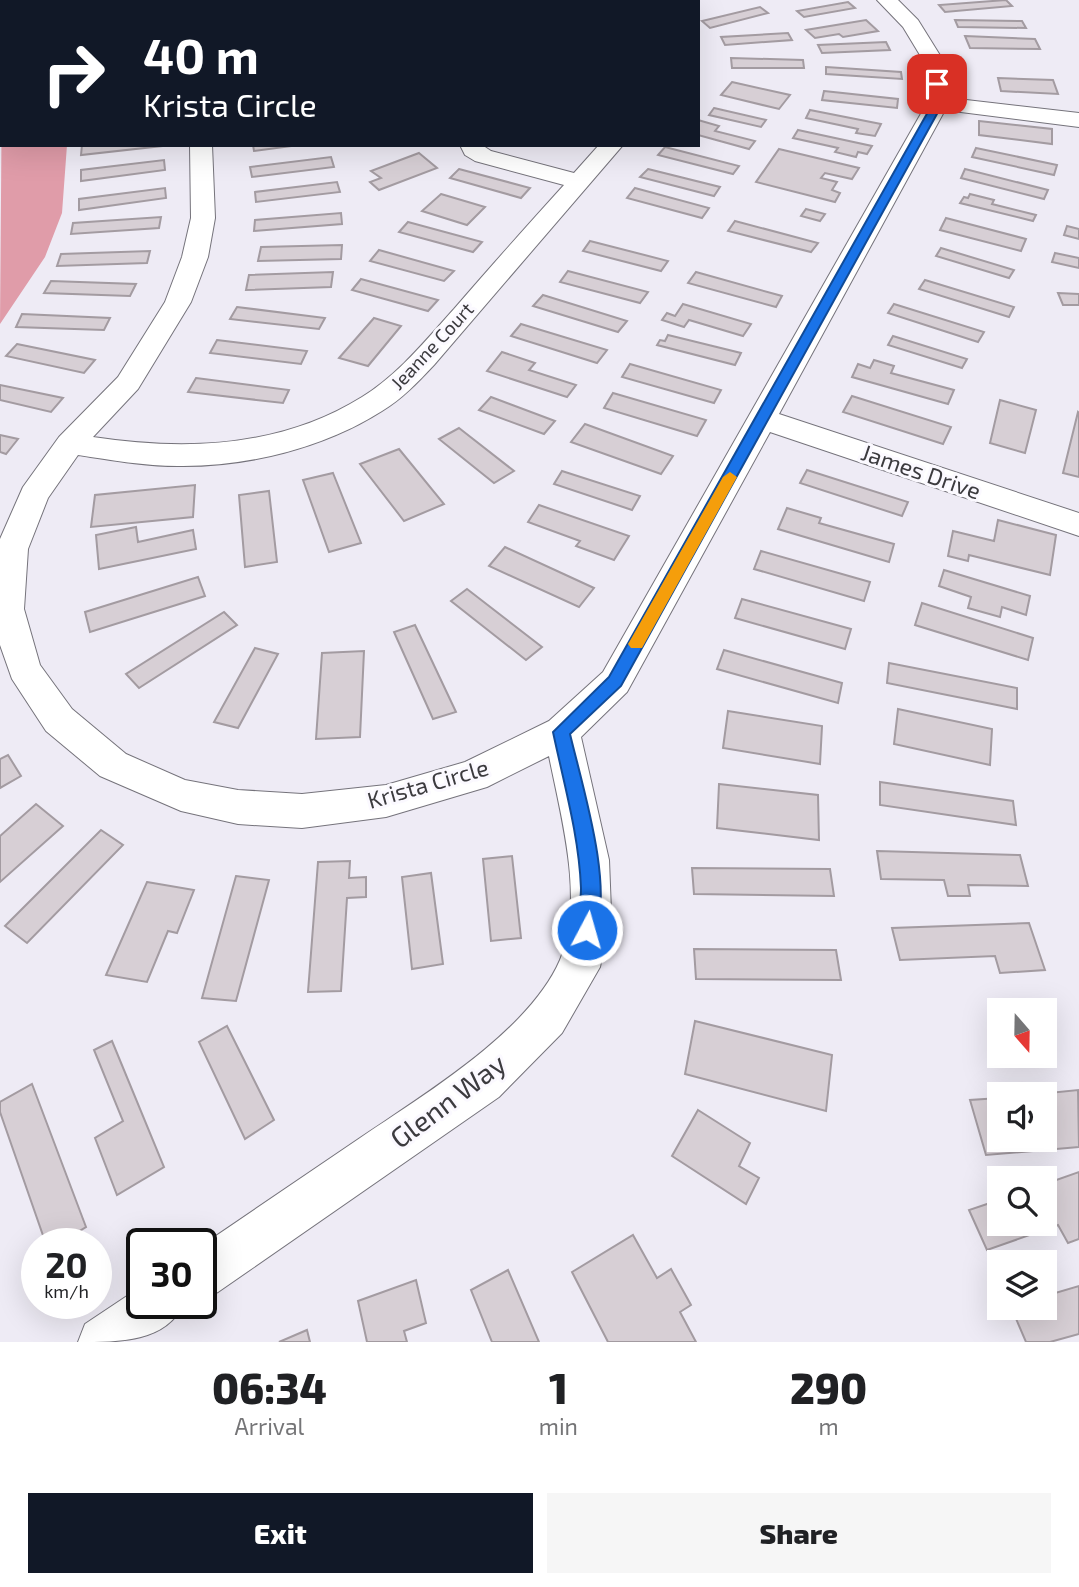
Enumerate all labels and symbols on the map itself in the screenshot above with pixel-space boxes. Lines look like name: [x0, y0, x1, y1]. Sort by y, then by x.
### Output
pin: [907, 54, 967, 114]
street label: Jeanne Court: [385, 297, 478, 394]
street label: James Drive: [858, 438, 985, 505]
street label: Krista Circle: [364, 752, 492, 814]
position arrow: [550, 893, 624, 967]
north arrow: [987, 998, 1057, 1068]
street label: Glenn Way: [383, 1046, 512, 1155]
speed limit sign: 30: [126, 1228, 217, 1319]

